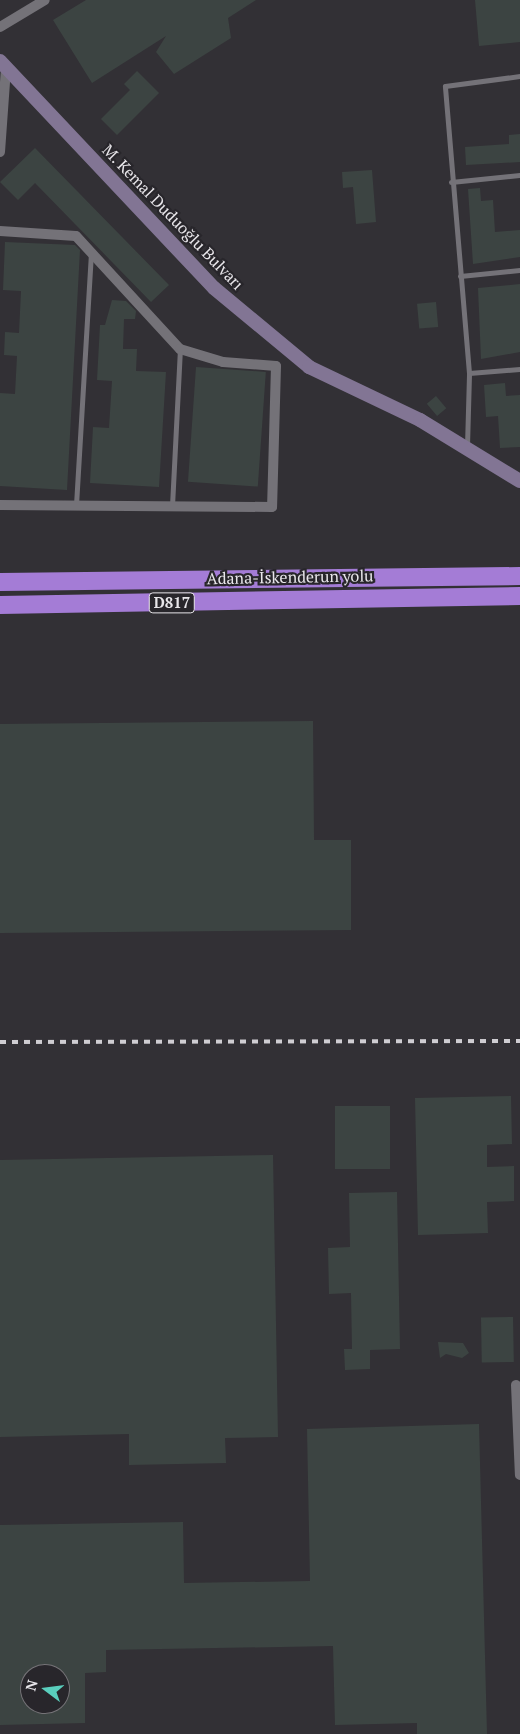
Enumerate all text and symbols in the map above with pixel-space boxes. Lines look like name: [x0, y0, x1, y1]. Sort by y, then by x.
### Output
street label: M. Kemal Duduoğlu Bulvarı: [98, 140, 248, 294]
street label: Adana-İskenderun yolu: [206, 566, 374, 588]
road number: D817: [148, 590, 196, 616]
north arrow: [20, 1664, 70, 1714]
text: N: [20, 1678, 42, 1693]

